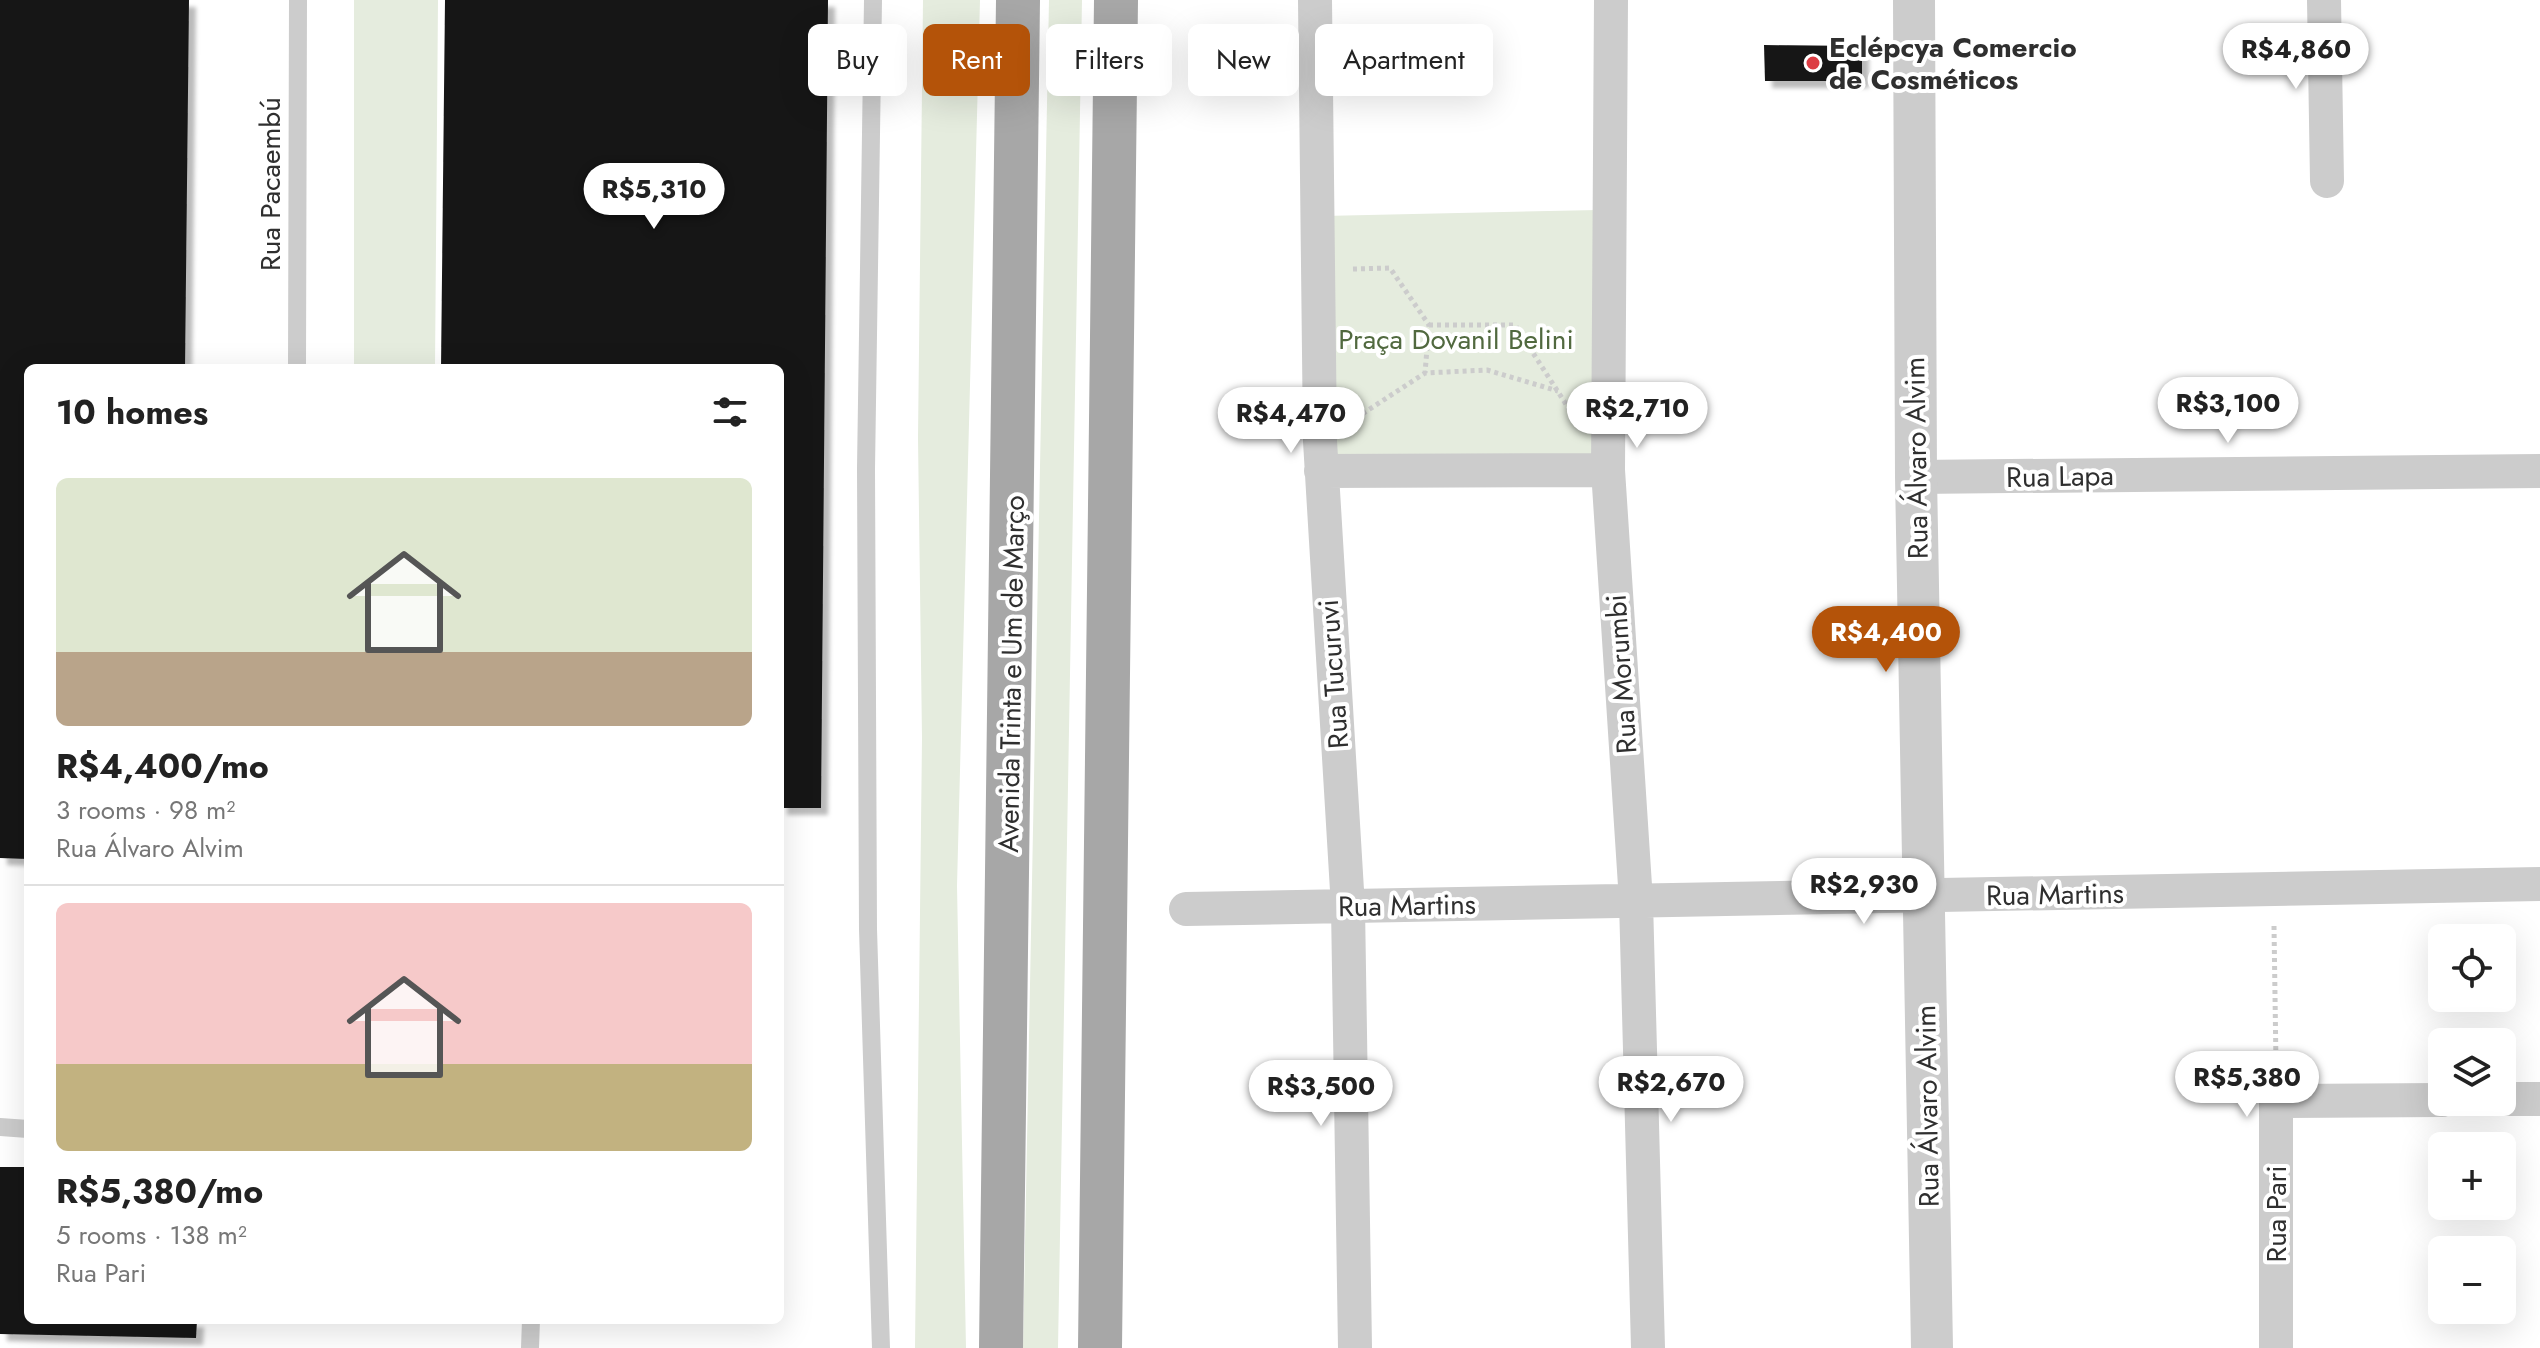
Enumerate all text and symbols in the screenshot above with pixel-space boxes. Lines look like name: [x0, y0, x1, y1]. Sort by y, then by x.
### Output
pin: R$4,860: [2222, 23, 2370, 91]
chip: Buy: [808, 24, 907, 96]
chip: Rent: [923, 24, 1030, 96]
chip: Filters: [1046, 24, 1172, 96]
chip: New: [1188, 24, 1299, 96]
chip: Apartment: [1315, 24, 1493, 96]
place label: Eclépcya Comercio de Cosméticos: [1829, 27, 2077, 100]
text: R$4,860: [2241, 30, 2351, 68]
marker: Eclépcya Comercio de Cosméticos: [1804, 54, 1822, 72]
street label: Rua Pacaembú: [250, 97, 291, 271]
pin: R$5,310: [580, 163, 728, 231]
text: R$5,310: [602, 170, 706, 208]
park label: Praça Dovanil Belini: [1338, 319, 1574, 360]
street label: Rua Álvaro Alvim: [1894, 357, 1939, 559]
pin: R$3,100: [2154, 377, 2302, 445]
pin: R$2,710: [1563, 382, 1711, 450]
text: R$3,100: [2176, 384, 2280, 422]
pin: R$4,470: [1217, 387, 1365, 455]
text: 10 homes: [56, 388, 208, 437]
text: R$2,710: [1585, 389, 1689, 427]
icon: filters: [708, 390, 752, 434]
text: R$4,470: [1236, 394, 1346, 432]
street label: Rua Lapa: [2006, 455, 2114, 498]
street label: Avenida Trinta e Um de Março: [988, 495, 1035, 853]
icon: home: [332, 530, 476, 674]
street label: Rua Morumbi: [1595, 593, 1648, 755]
street label: Rua Tucuruvi: [1308, 598, 1359, 750]
pin: R$4,400: [1812, 606, 1960, 674]
text: R$4,400: [1830, 613, 1942, 651]
text: R$4,400/mo: [56, 742, 269, 791]
text: 3 rooms · 98 m²: [56, 791, 235, 829]
text: Rua Álvaro Alvim: [56, 829, 244, 867]
pin: R$2,930: [1790, 858, 1938, 926]
text: R$2,930: [1809, 865, 1919, 903]
street label: Rua Martins: [1986, 873, 2124, 916]
street label: Rua Martins: [1338, 884, 1476, 927]
map controls: [2428, 924, 2516, 1324]
button: locate: [2428, 924, 2516, 1012]
icon: home: [332, 955, 476, 1099]
street label: Rua Álvaro Alvim: [1905, 1005, 1950, 1207]
button: layers: [2428, 1028, 2516, 1116]
pin: R$5,380: [2173, 1051, 2321, 1119]
pin: R$2,670: [1597, 1056, 1745, 1124]
text: R$5,380: [2193, 1058, 2301, 1096]
pin: R$3,500: [1247, 1060, 1395, 1128]
text: R$2,670: [1617, 1063, 1725, 1101]
text: R$3,500: [1267, 1067, 1375, 1105]
button: +: [2428, 1132, 2516, 1220]
street label: Rua Pari: [2256, 1165, 2297, 1263]
text: R$5,380/mo: [56, 1167, 263, 1216]
text: 5 rooms · 138 m²: [56, 1216, 247, 1254]
button: −: [2428, 1236, 2516, 1324]
text: Rua Pari: [56, 1254, 146, 1292]

